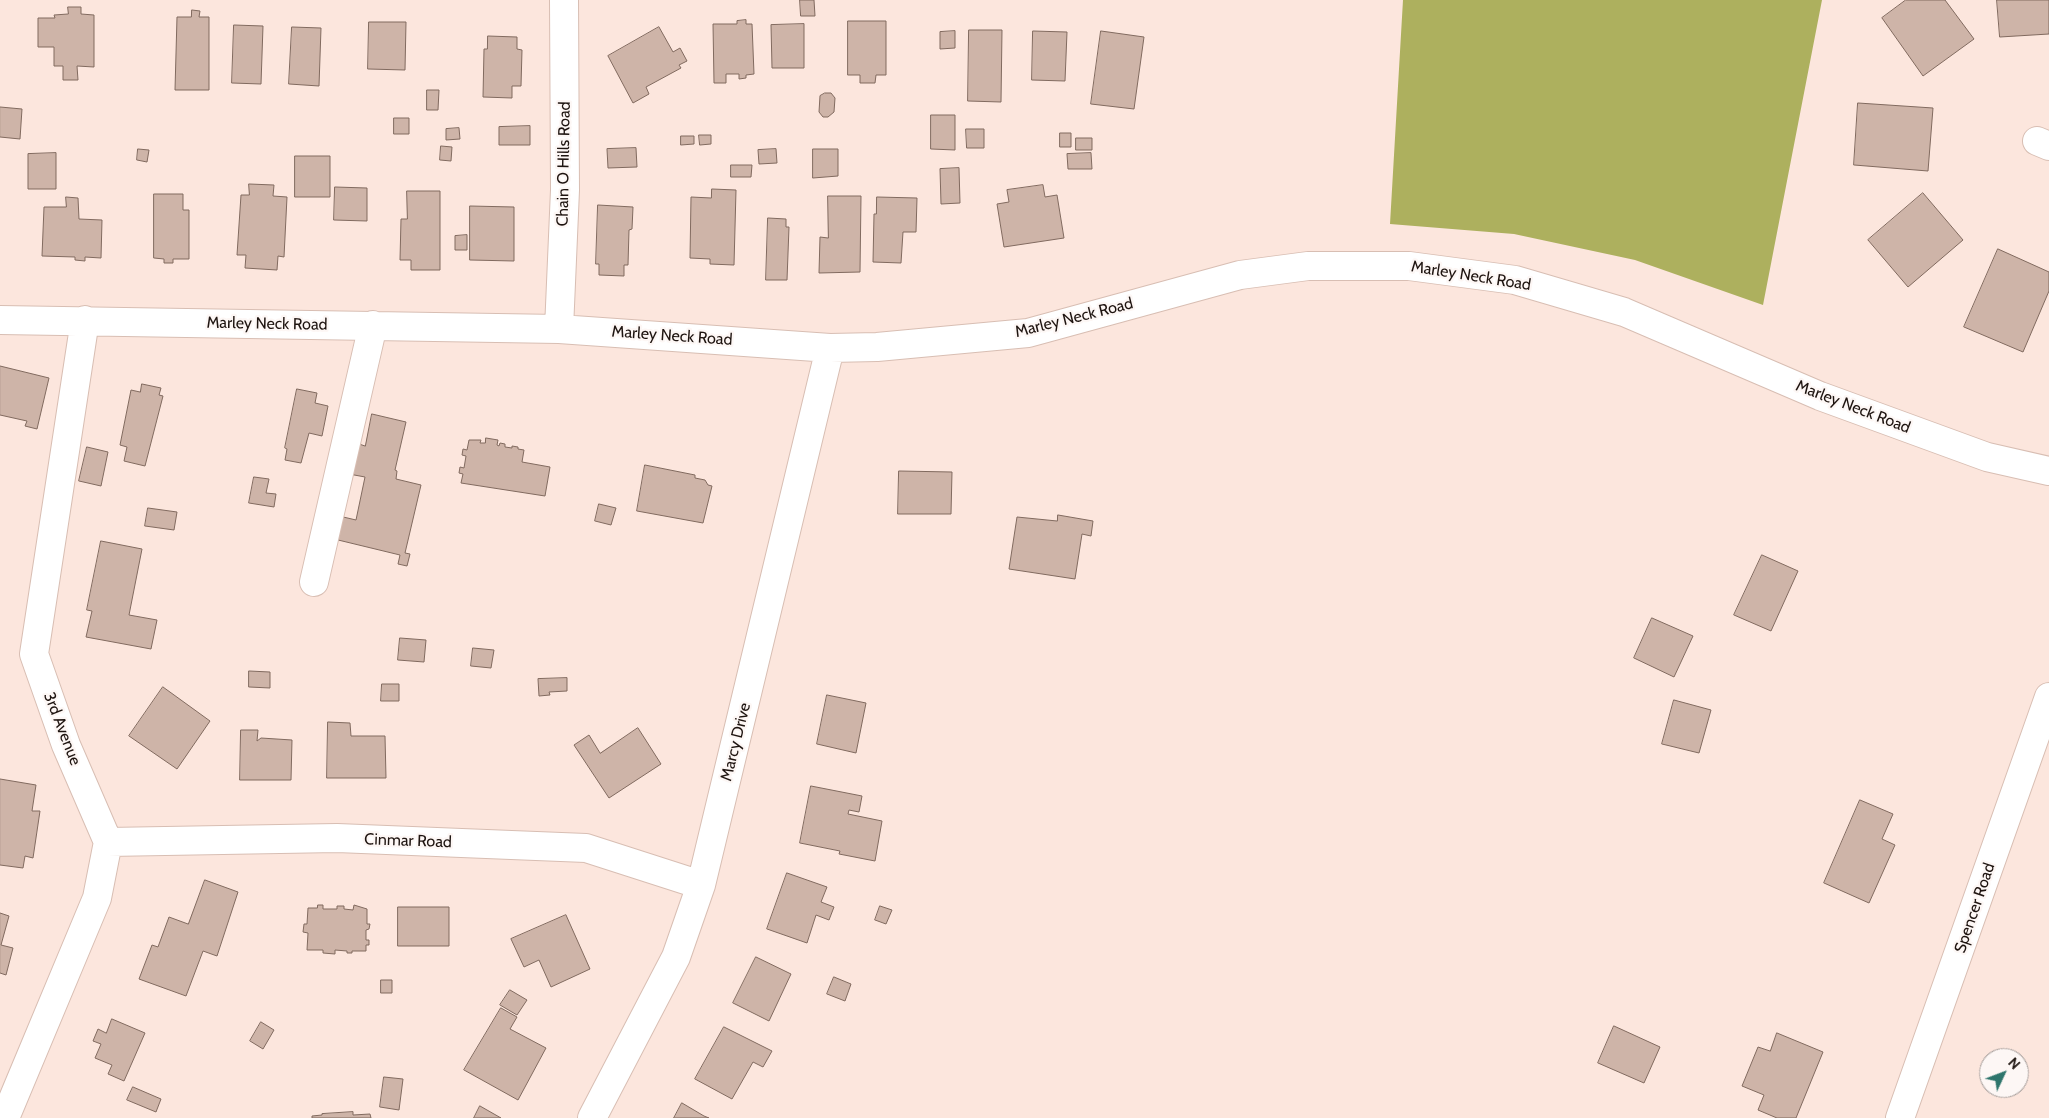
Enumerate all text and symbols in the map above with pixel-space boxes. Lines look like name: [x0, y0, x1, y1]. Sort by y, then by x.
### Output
street label: Chain O Hills Road: [553, 101, 575, 227]
street label: Marley Neck Road: [1410, 257, 1532, 295]
street label: Marley Neck Road: [1013, 294, 1135, 342]
street label: Marley Neck Road: [206, 313, 328, 335]
street label: Marley Neck Road: [611, 322, 733, 350]
street label: Marley Neck Road: [1793, 376, 1913, 438]
street label: 3rd Avenue: [39, 690, 85, 768]
street label: Marcy Drive: [717, 701, 755, 783]
street label: Cinmar Road: [364, 830, 452, 852]
street label: Spencer Road: [1951, 860, 1999, 956]
north arrow: [1979, 1048, 2029, 1098]
text: N: [2004, 1054, 2024, 1073]

